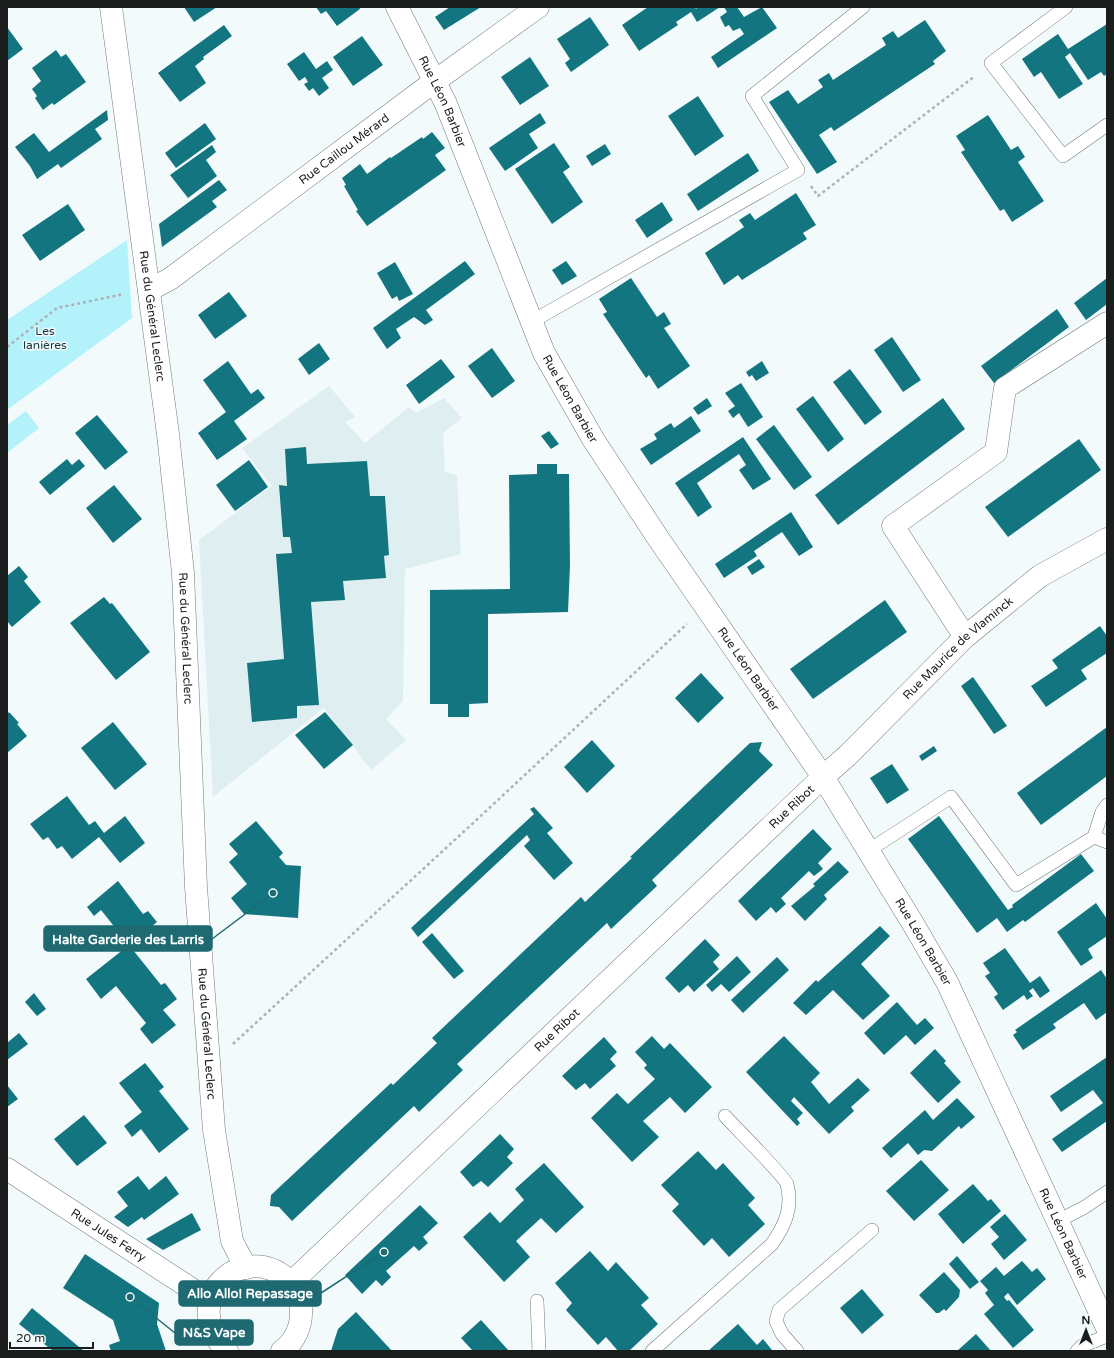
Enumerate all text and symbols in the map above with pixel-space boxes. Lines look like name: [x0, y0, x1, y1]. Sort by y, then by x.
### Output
street label: Rue Léon Barbier: [416, 53, 469, 150]
street label: Rue Caillou Mérard: [296, 111, 392, 187]
street label: Rue du Général Leclerc: [137, 250, 168, 383]
park label: Les lanières: [23, 324, 67, 352]
street label: Rue Léon Barbier: [540, 352, 601, 446]
street label: Rue du Général Leclerc: [176, 572, 195, 705]
street label: Rue Maurice de Vlaminck: [900, 594, 1016, 702]
street label: Rue Léon Barbier: [715, 624, 783, 714]
street label: Rue Ribot: [766, 782, 817, 831]
street label: Rue Léon Barbier: [892, 896, 955, 988]
callout: Halte Garderie des Larris: [44, 926, 212, 951]
text: Halte Garderie des Larris: [52, 932, 204, 948]
street label: Rue du Général Leclerc: [195, 967, 219, 1100]
street label: Rue Ribot: [532, 1005, 583, 1055]
street label: Rue Léon Barbier: [1036, 1186, 1091, 1282]
street label: Rue Jules Ferry: [68, 1205, 149, 1265]
callout: Allo Allo! Repassage: [179, 1281, 321, 1306]
text: Allo Allo! Repassage: [187, 1286, 314, 1302]
north arrow: [1066, 1310, 1106, 1350]
text: N: [1082, 1314, 1090, 1327]
callout: N&S Vape: [175, 1320, 253, 1345]
scale bar: [10, 1324, 93, 1350]
text: N&S Vape: [183, 1325, 246, 1341]
text: 20 m: [16, 1331, 45, 1345]

